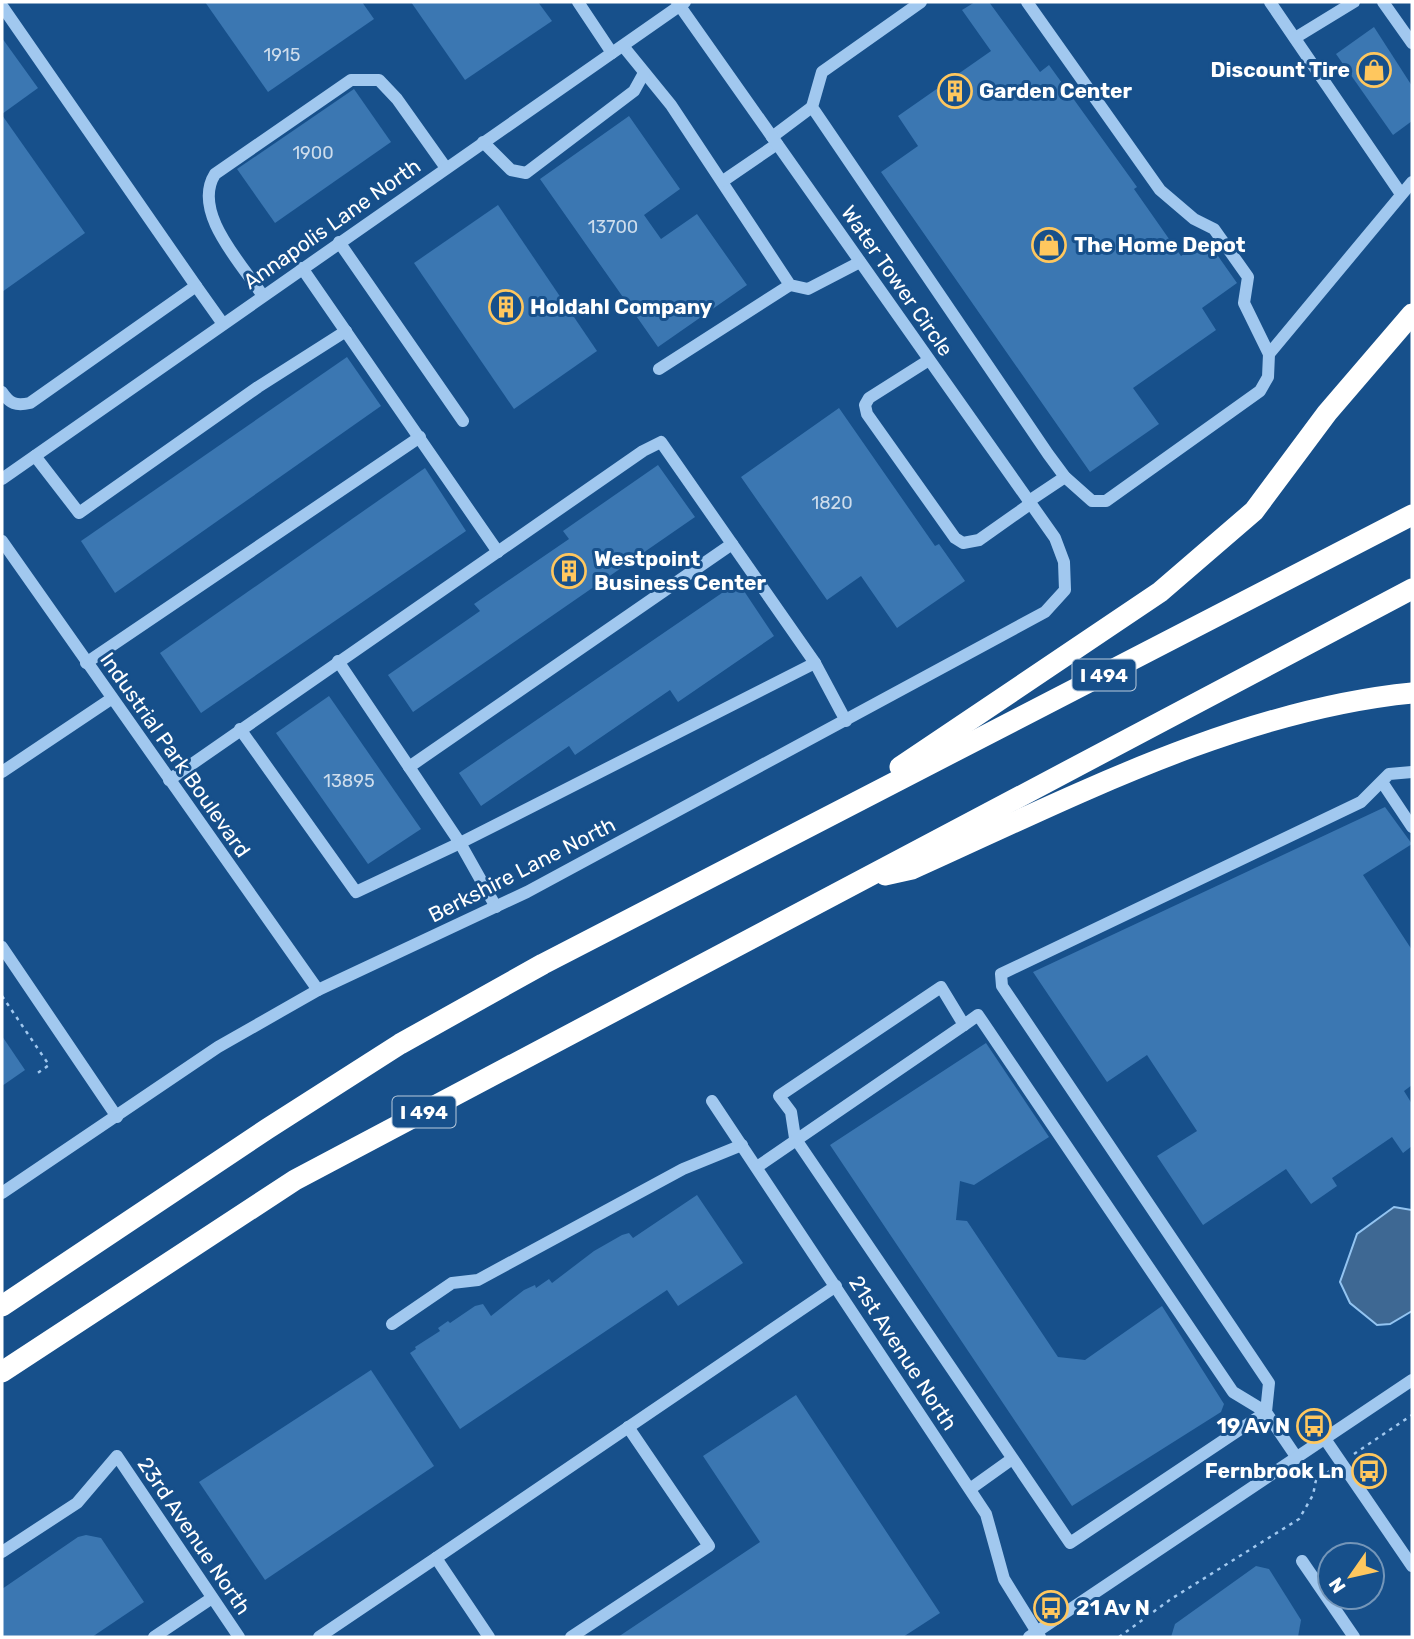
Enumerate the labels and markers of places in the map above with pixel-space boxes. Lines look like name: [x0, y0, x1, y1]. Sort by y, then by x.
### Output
shop icon: Discount Tire: [1355, 51, 1393, 89]
place label: Discount Tire: [1211, 57, 1350, 82]
building icon: Garden Center: [936, 72, 974, 110]
place label: Garden Center: [979, 78, 1133, 103]
shop icon: The Home Depot: [1030, 226, 1068, 264]
place label: The Home Depot: [1074, 232, 1246, 257]
building icon: Holdahl Company: [487, 288, 525, 326]
place label: Holdahl Company: [530, 294, 713, 319]
place label: Westpoint Business Center: [594, 546, 766, 595]
building icon: Westpoint Business Center: [550, 552, 588, 590]
bus stop icon: 19 Av N: [1295, 1407, 1333, 1445]
place label: 19 Av N: [1216, 1413, 1290, 1438]
bus stop icon: Fernbrook Ln: [1350, 1452, 1388, 1490]
place label: Fernbrook Ln: [1205, 1458, 1344, 1483]
bus stop icon: 21 Av N: [1032, 1589, 1070, 1627]
place label: 21 Av N: [1076, 1595, 1150, 1620]

